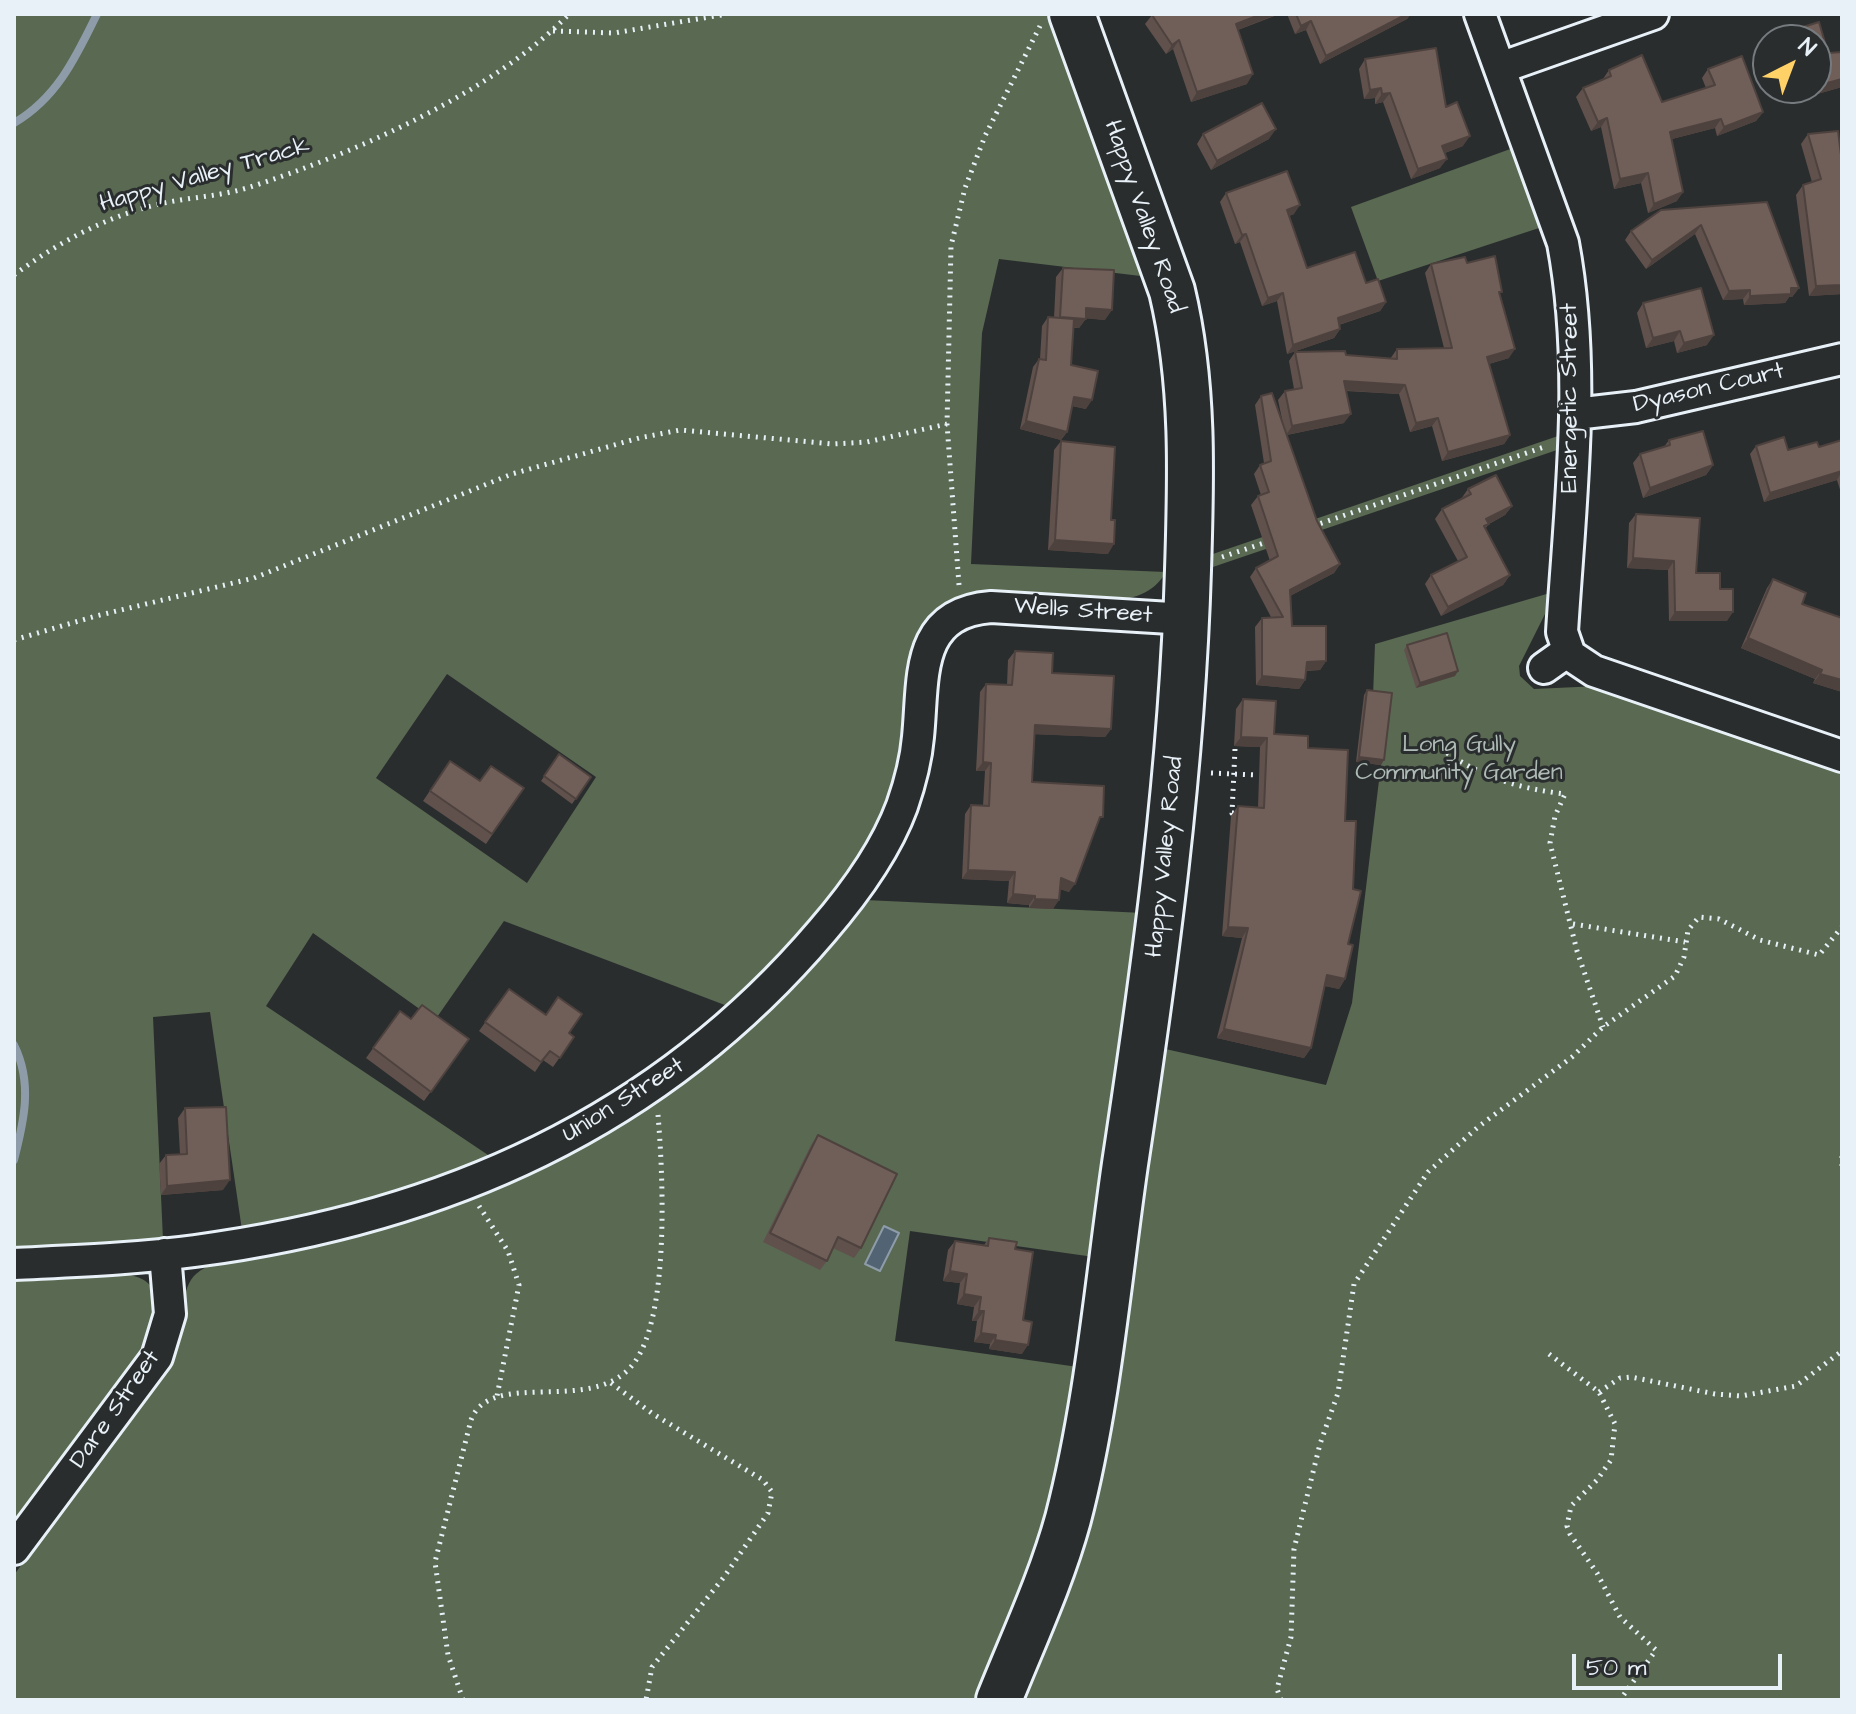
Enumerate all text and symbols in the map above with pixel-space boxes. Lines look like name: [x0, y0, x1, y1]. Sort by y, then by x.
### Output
north arrow: [1752, 24, 1832, 104]
text: N: [1792, 31, 1823, 63]
street label: Happy Valley Road: [1097, 117, 1189, 317]
street label: Happy Valley Track: [97, 132, 313, 220]
street label: Energetic Street: [1557, 303, 1585, 493]
street label: Dyason Court: [1631, 358, 1787, 420]
street label: Wells Street: [1013, 593, 1153, 631]
park label: Long Gully Community Garden: [1355, 732, 1563, 788]
street label: Happy Valley Road: [1141, 755, 1191, 959]
street label: Union Street: [558, 1052, 690, 1150]
street label: Dare Street: [65, 1345, 167, 1475]
scale bar: [1576, 1638, 1786, 1688]
text: 50 m: [1586, 1651, 1646, 1685]

